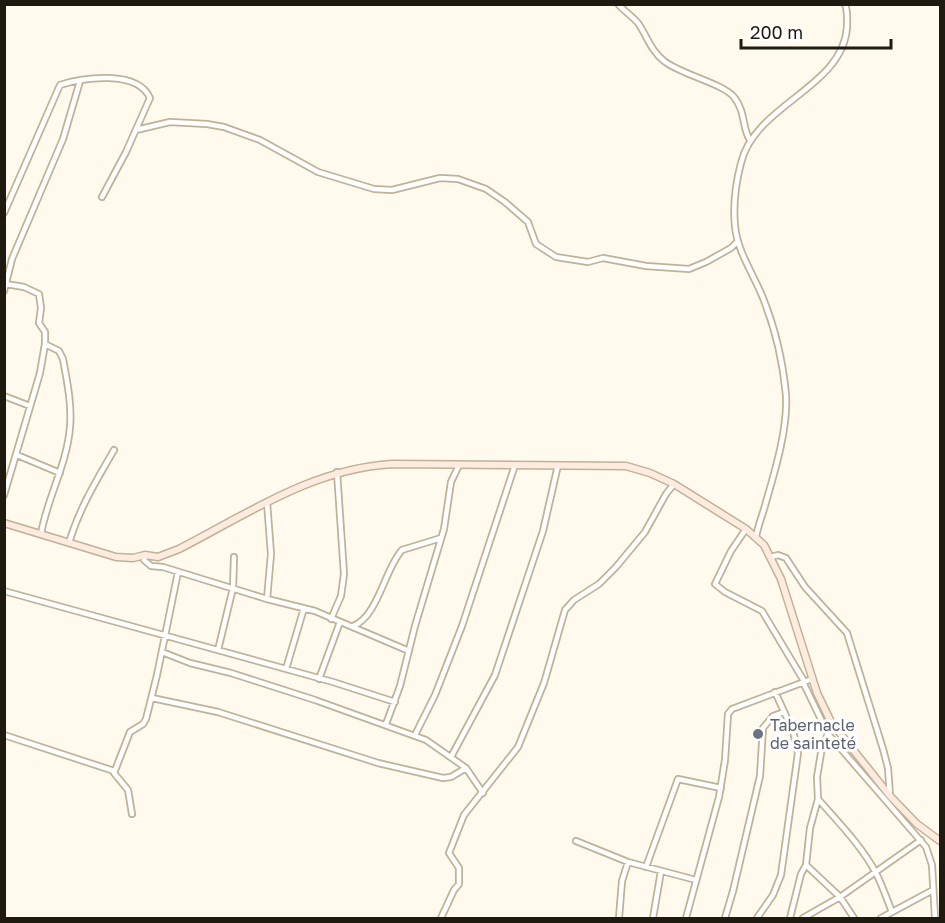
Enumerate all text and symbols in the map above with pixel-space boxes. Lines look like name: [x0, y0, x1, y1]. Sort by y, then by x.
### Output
scale bar: [741, 12, 891, 50]
text: 200 m: [750, 21, 803, 43]
place label: Tabernacle de sainteté: [770, 715, 856, 753]
marker: Tabernacle de sainteté: [751, 727, 765, 741]

